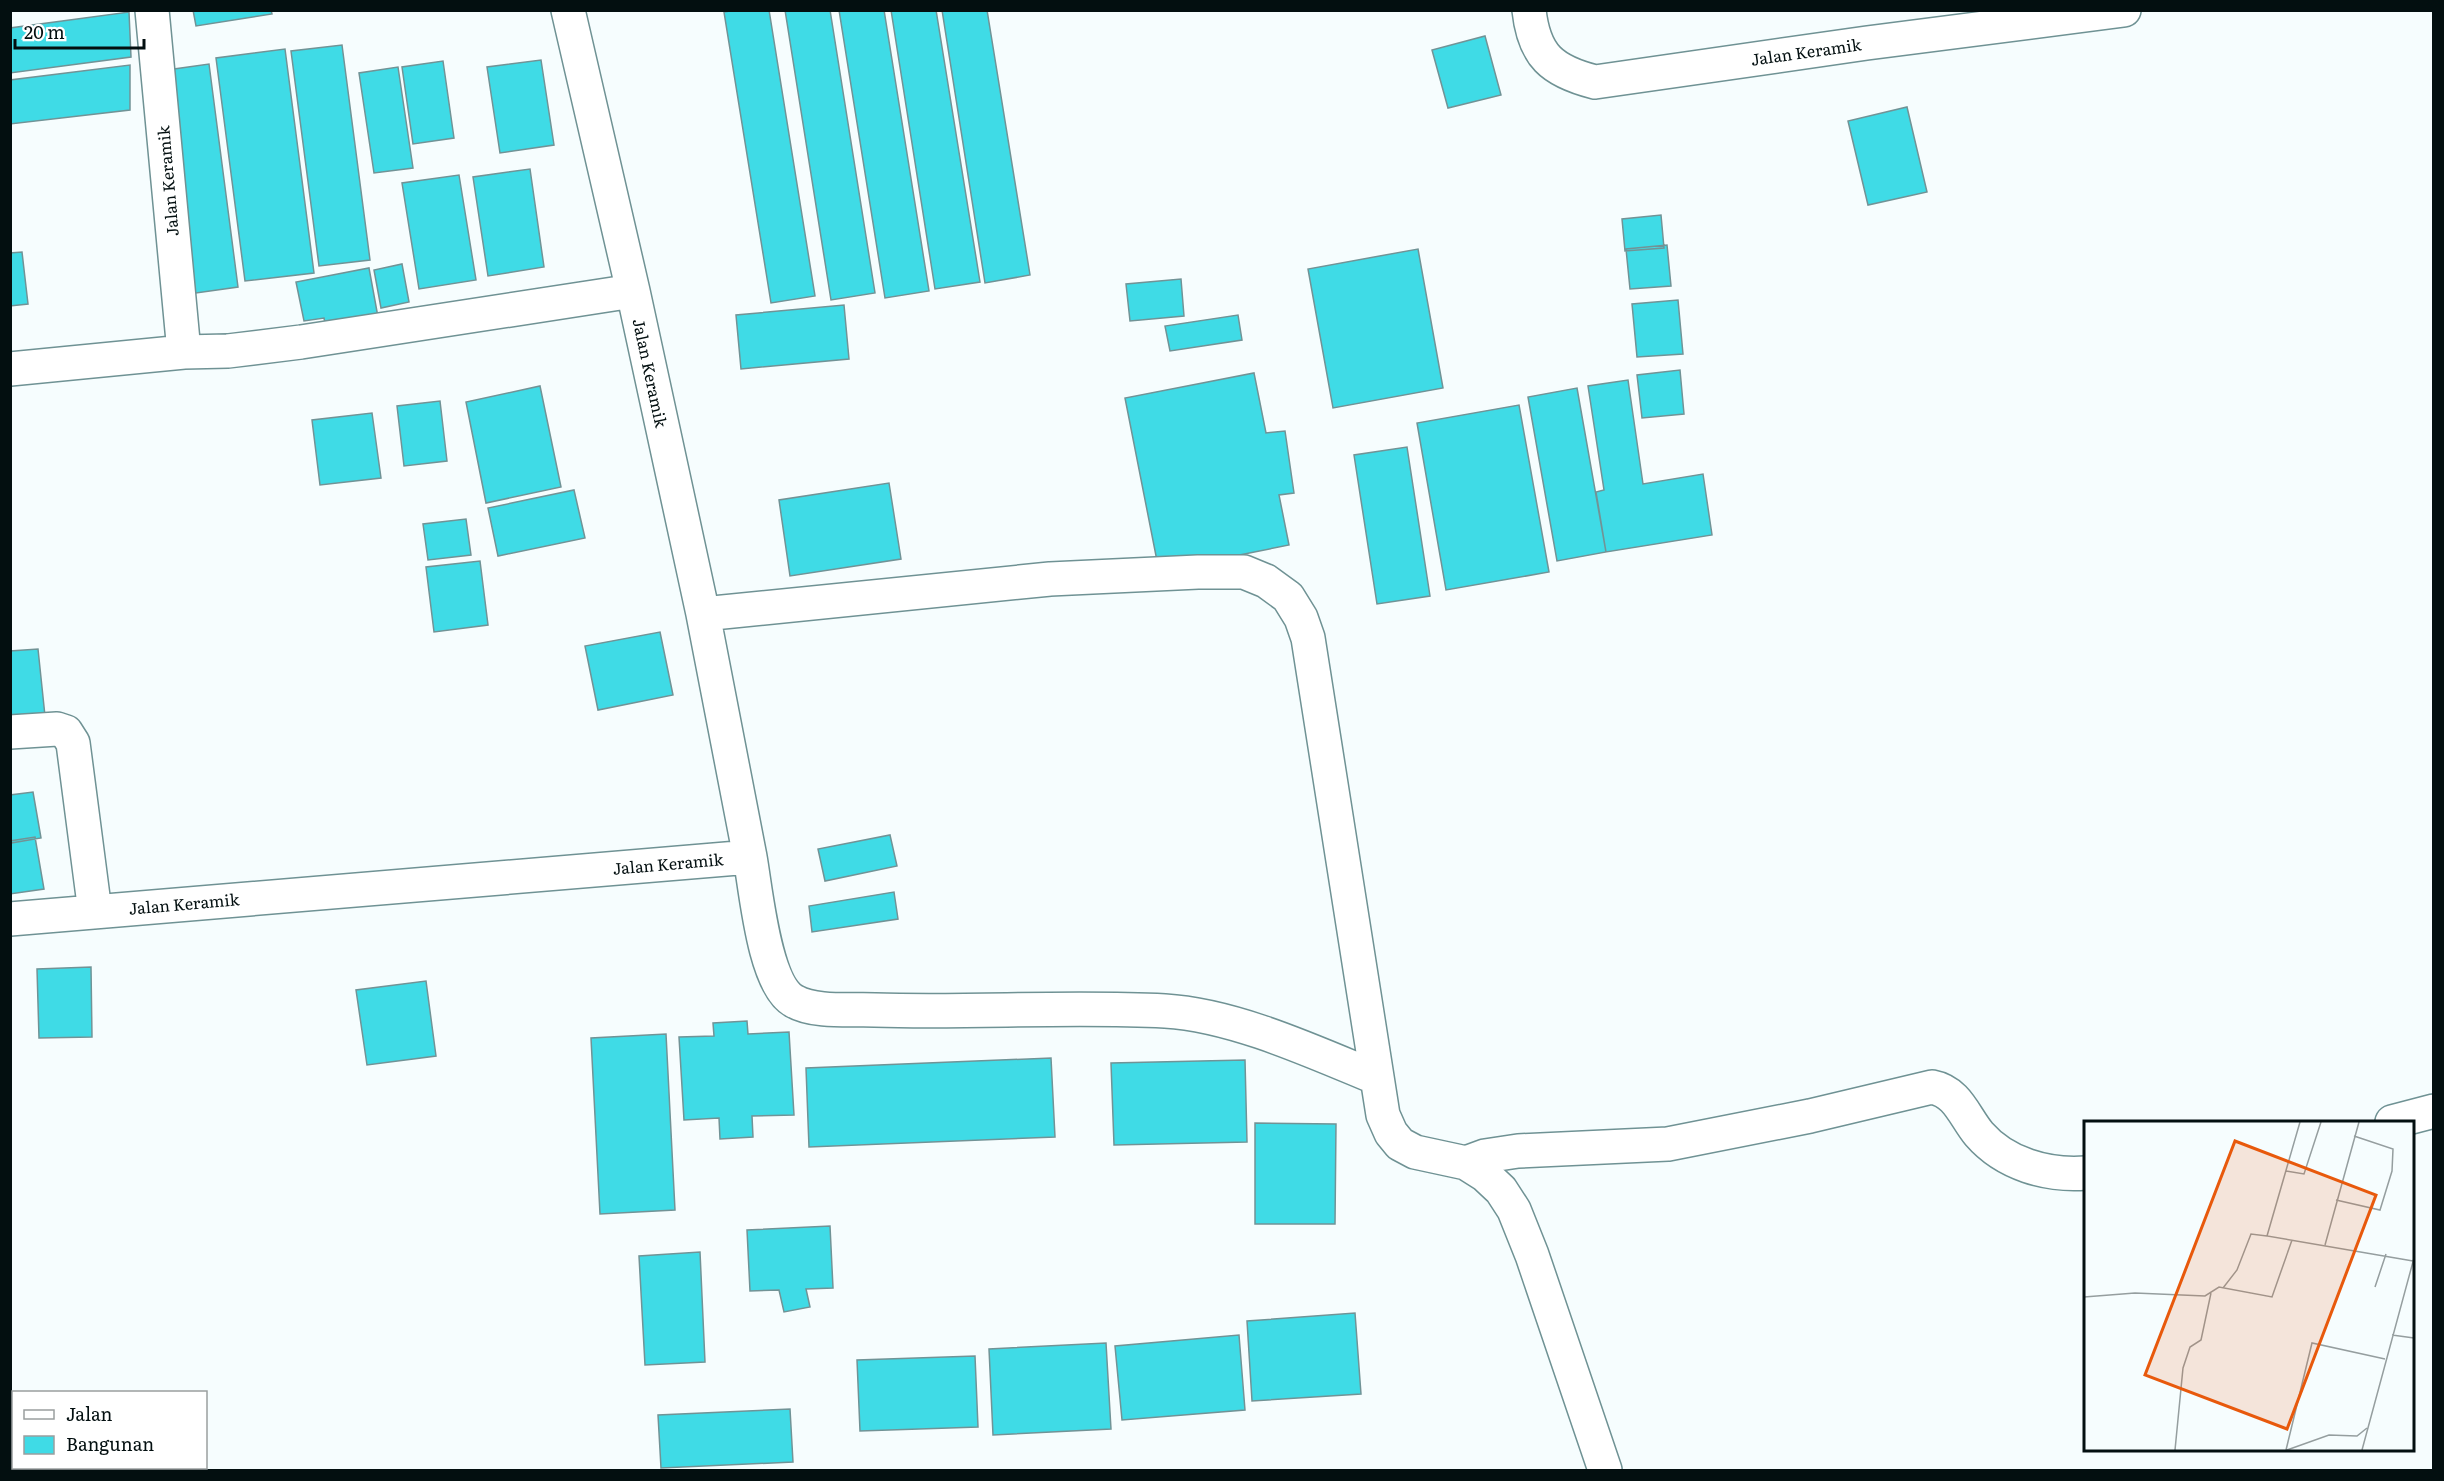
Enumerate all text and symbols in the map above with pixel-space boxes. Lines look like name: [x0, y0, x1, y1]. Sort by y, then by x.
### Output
scale bar: [15, 12, 144, 50]
text: 20 m: [24, 18, 65, 45]
street label: Jalan Keramik: [1749, 31, 1863, 71]
street label: Jalan Keramik: [150, 124, 184, 237]
street label: Jalan Keramik: [628, 316, 674, 430]
street label: Jalan Keramik: [612, 846, 725, 880]
street label: Jalan Keramik: [128, 886, 241, 920]
inset map: [2084, 1121, 2414, 1451]
legend: [12, 1391, 207, 1469]
text: Jalan: [66, 1400, 113, 1427]
text: Bangunan: [66, 1430, 154, 1457]

